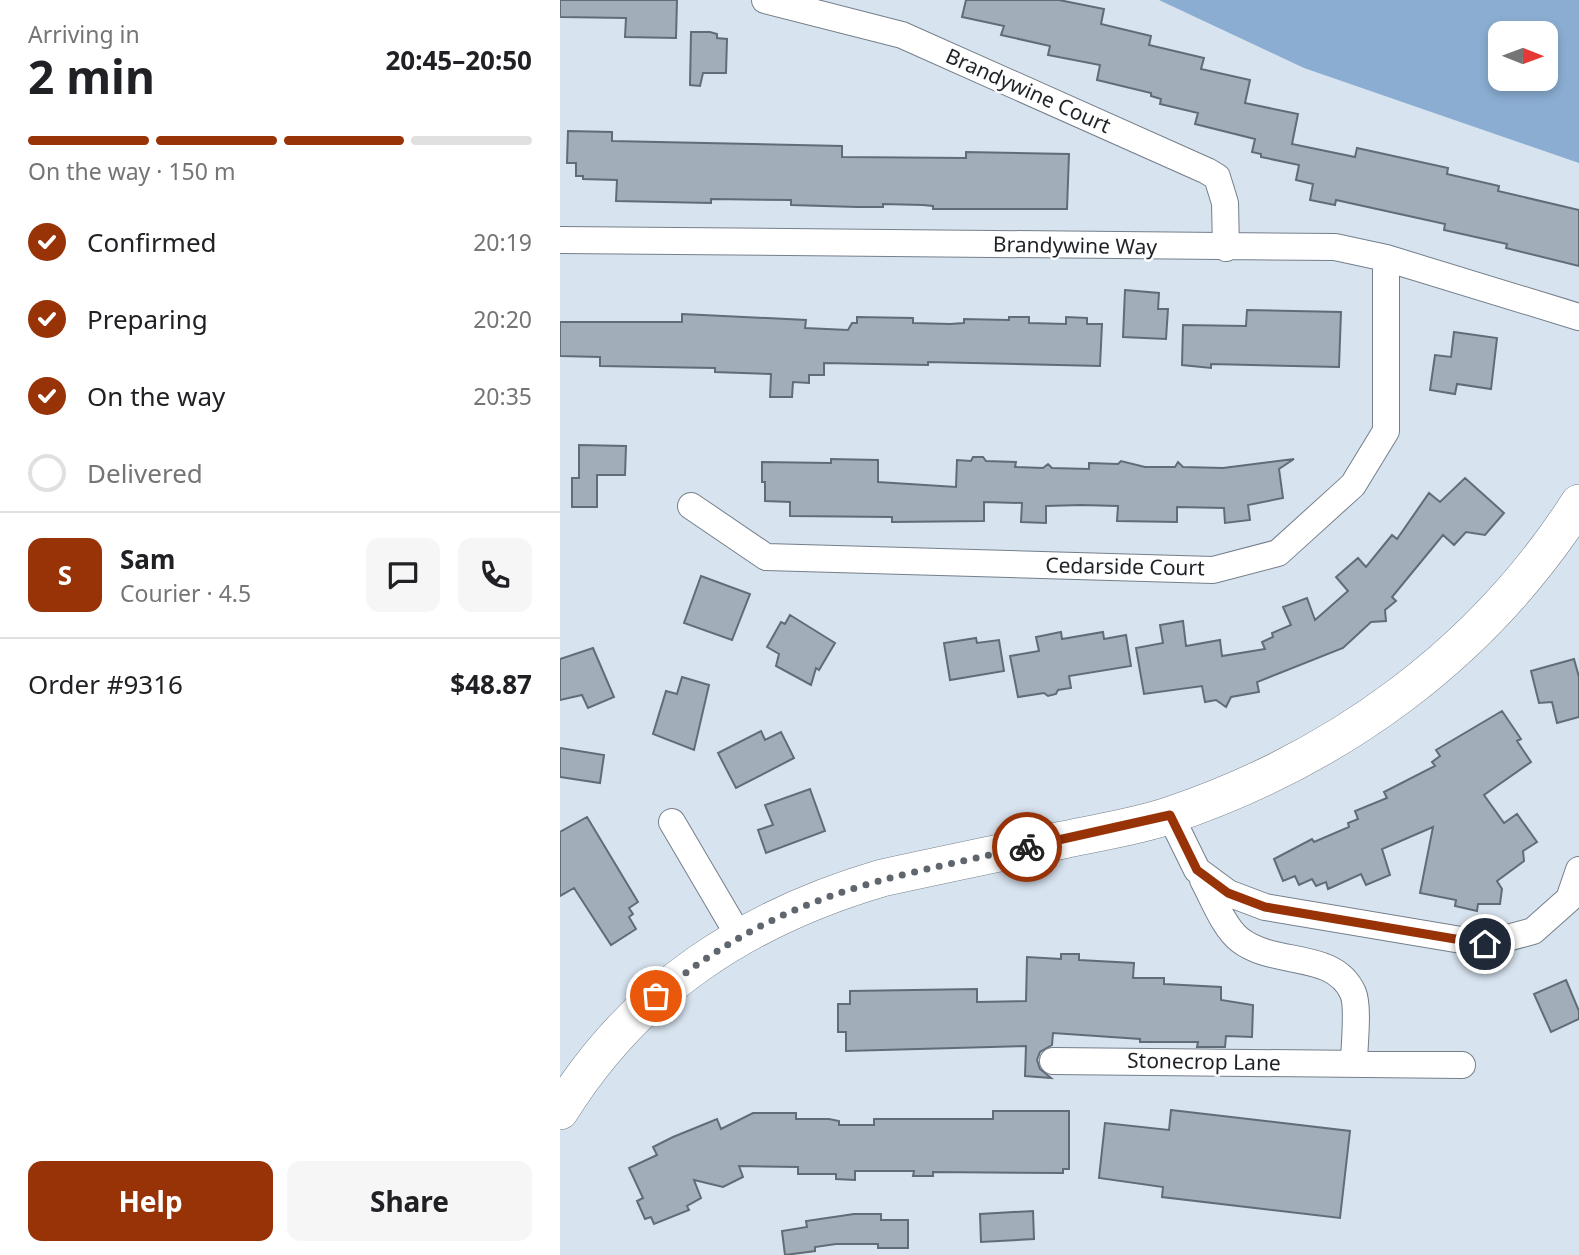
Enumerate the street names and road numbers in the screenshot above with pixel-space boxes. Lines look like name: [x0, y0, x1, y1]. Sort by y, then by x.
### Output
street label: Brandywine Court: [942, 41, 1116, 139]
street label: Brandywine Way: [993, 230, 1158, 260]
street label: Cedarside Court: [1045, 551, 1205, 581]
street label: Stonecrop Lane: [1127, 1046, 1281, 1076]

